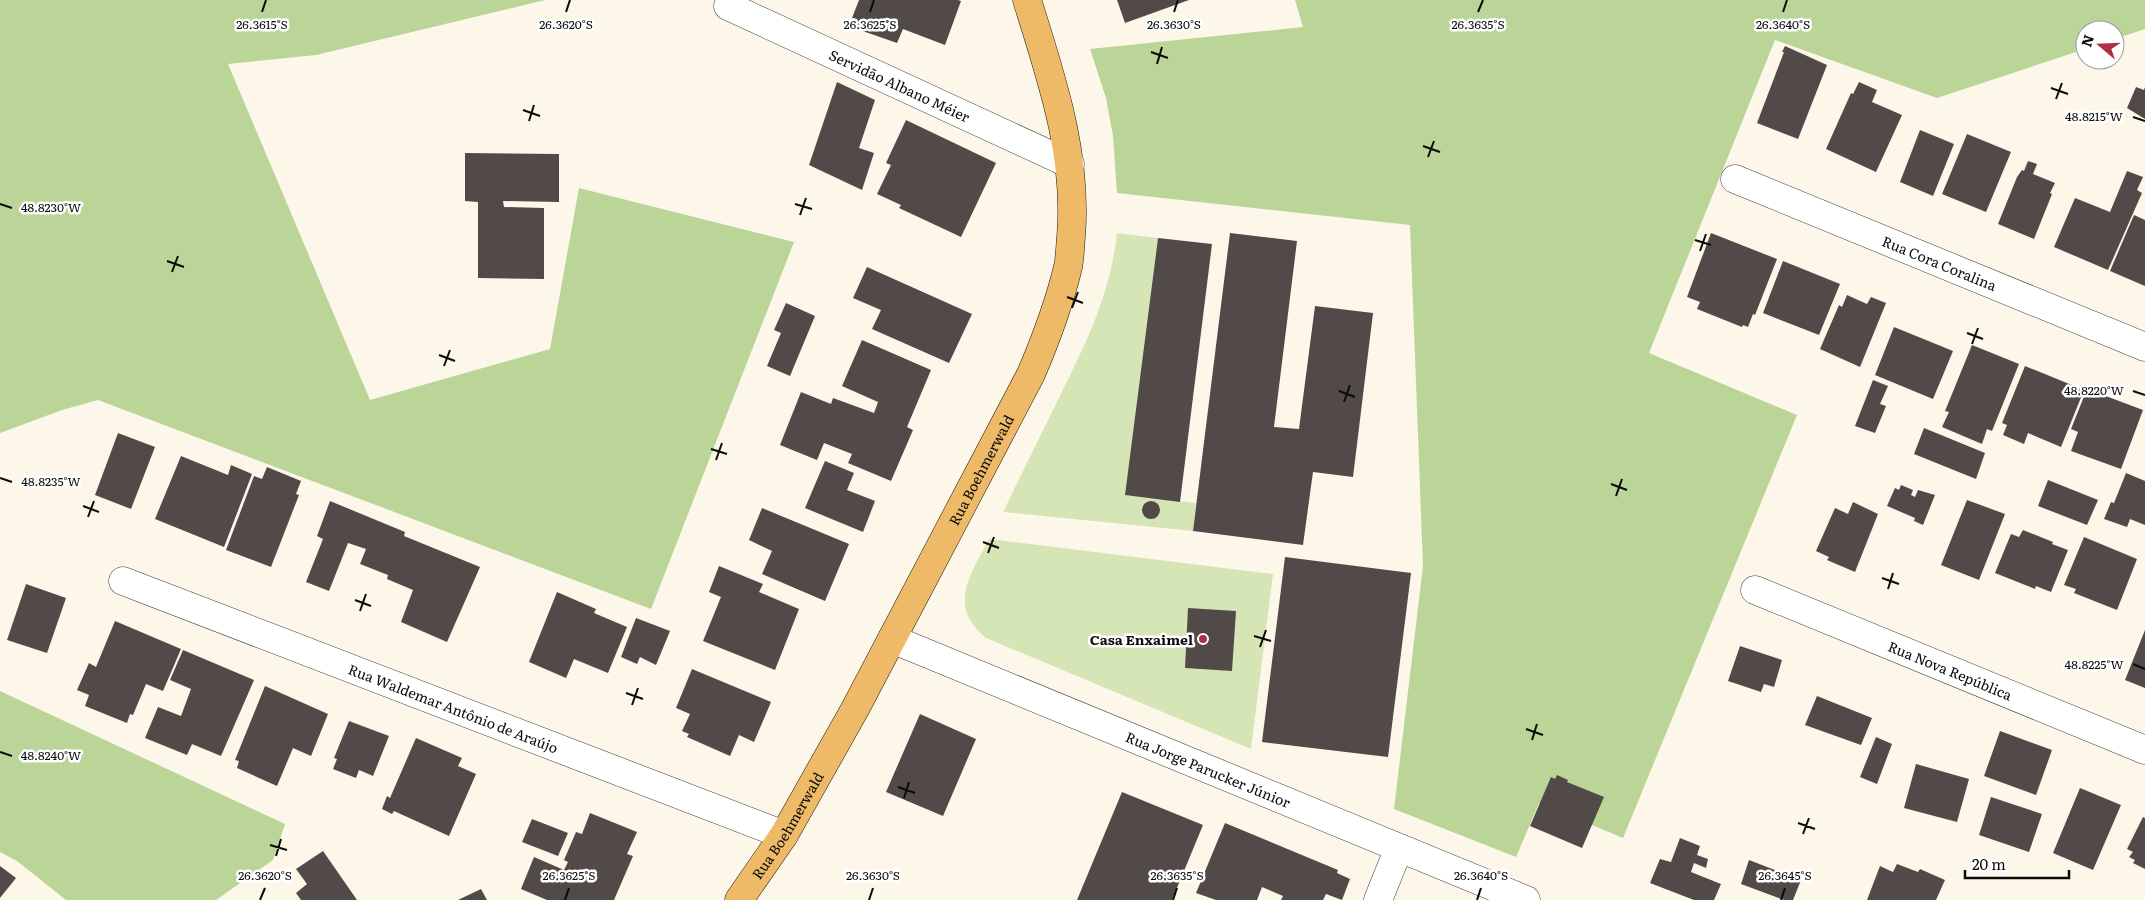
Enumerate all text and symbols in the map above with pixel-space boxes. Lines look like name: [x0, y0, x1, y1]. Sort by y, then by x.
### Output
text: 26.3615°S: [236, 15, 288, 33]
text: 26.3620°S: [539, 15, 593, 33]
text: 26.3625°S: [844, 15, 896, 33]
text: 26.3630°S: [1147, 15, 1201, 33]
text: 26.3635°S: [1451, 15, 1505, 33]
text: 26.3640°S: [1756, 15, 1810, 33]
north arrow: [2075, 20, 2125, 70]
text: N: [2075, 31, 2098, 49]
street label: Servidão Albano Méier: [826, 44, 973, 127]
text: 48.8215°W: [2065, 107, 2123, 125]
text: 48.8230°W: [21, 198, 81, 216]
street label: Rua Cora Coralina: [1879, 230, 2000, 295]
text: 48.8220°W: [2064, 381, 2124, 399]
street label: Rua Boehmerwald: [943, 411, 1018, 528]
text: 48.8235°W: [21, 472, 81, 490]
place label: Casa Enxaimel: [1090, 629, 1193, 649]
marker: Casa Enxaimel: [1197, 633, 1209, 645]
street label: Rua Nova República: [1885, 636, 2016, 705]
text: 48.8225°W: [2065, 655, 2123, 673]
street label: Rua Waldemar Antônio de Araújo: [346, 659, 561, 757]
street label: Rua Jorge Parucker Júnior: [1123, 726, 1294, 812]
text: 48.8240°W: [21, 746, 81, 764]
street label: Rua Boehmerwald: [747, 768, 828, 883]
scale bar: [1965, 848, 2069, 880]
text: 20 m: [1972, 852, 2006, 875]
text: 26.3620°S: [238, 866, 292, 884]
text: 26.3625°S: [543, 866, 595, 884]
text: 26.3630°S: [846, 866, 900, 884]
text: 26.3635°S: [1150, 866, 1204, 884]
text: 26.3640°S: [1454, 866, 1508, 884]
text: 26.3645°S: [1758, 866, 1812, 884]

